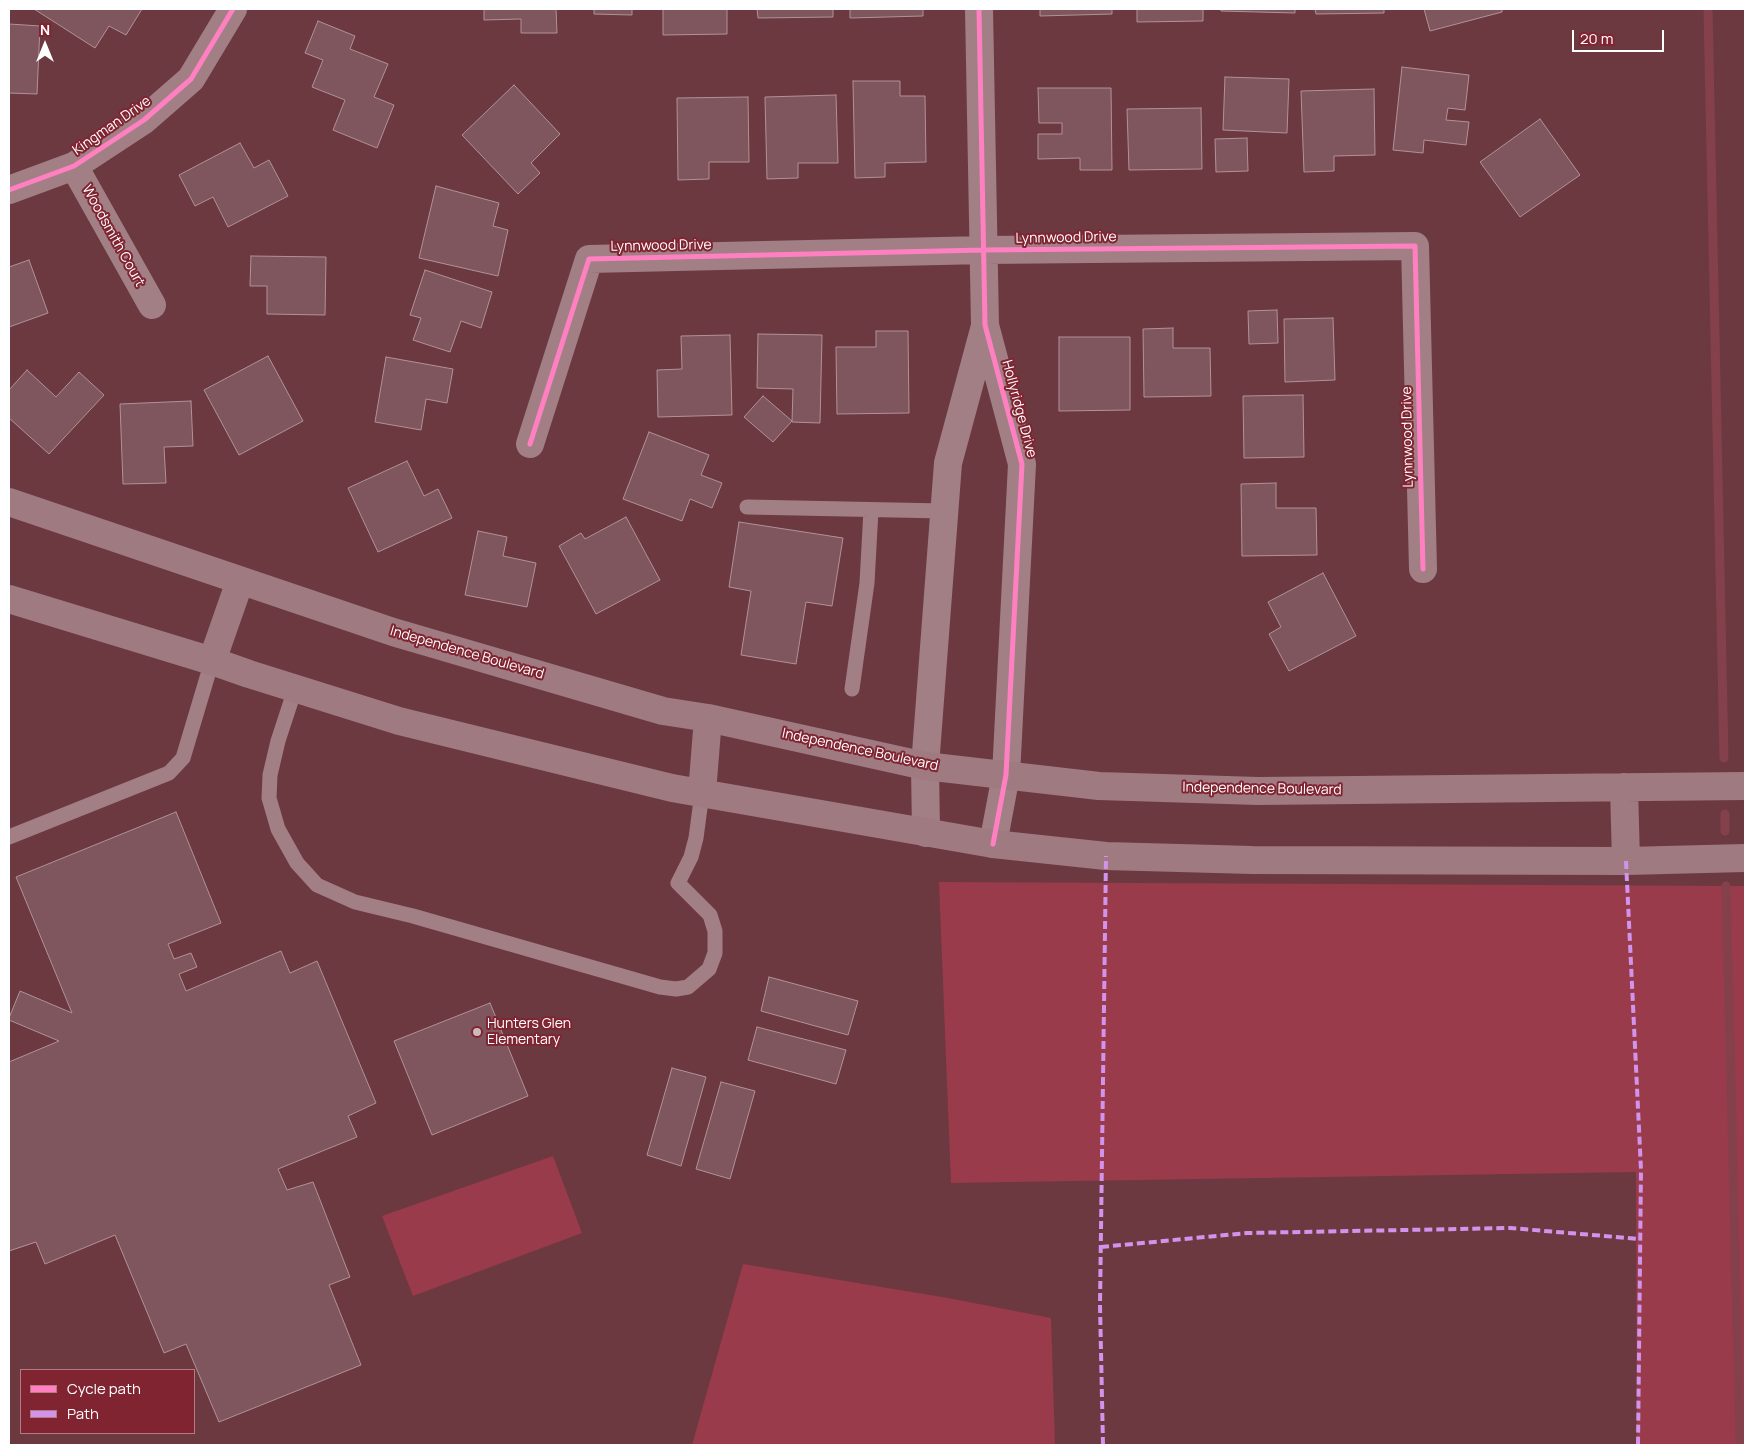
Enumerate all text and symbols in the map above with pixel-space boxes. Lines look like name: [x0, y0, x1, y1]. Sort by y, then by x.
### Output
north arrow: [20, 20, 70, 70]
text: N: [40, 20, 50, 39]
scale bar: [1574, 20, 1666, 52]
text: 20 m: [1580, 28, 1613, 49]
street label: Kingman Drive: [70, 93, 154, 159]
street label: Woodsmith Court: [78, 182, 148, 290]
street label: Lynnwood Drive: [1015, 229, 1117, 247]
street label: Lynnwood Drive: [610, 237, 712, 255]
street label: Hollyridge Drive: [998, 358, 1040, 460]
street label: Lynnwood Drive: [1399, 386, 1417, 488]
street label: Independence Boulevard: [388, 623, 546, 683]
street label: Independence Boulevard: [780, 725, 940, 775]
street label: Independence Boulevard: [1182, 779, 1342, 799]
place label: Hunters Glen Elementary: [487, 1016, 571, 1048]
marker: Hunters Glen Elementary: [471, 1026, 483, 1038]
legend: [20, 1369, 195, 1434]
text: Cycle path: [67, 1378, 141, 1399]
text: Path: [67, 1403, 99, 1424]

